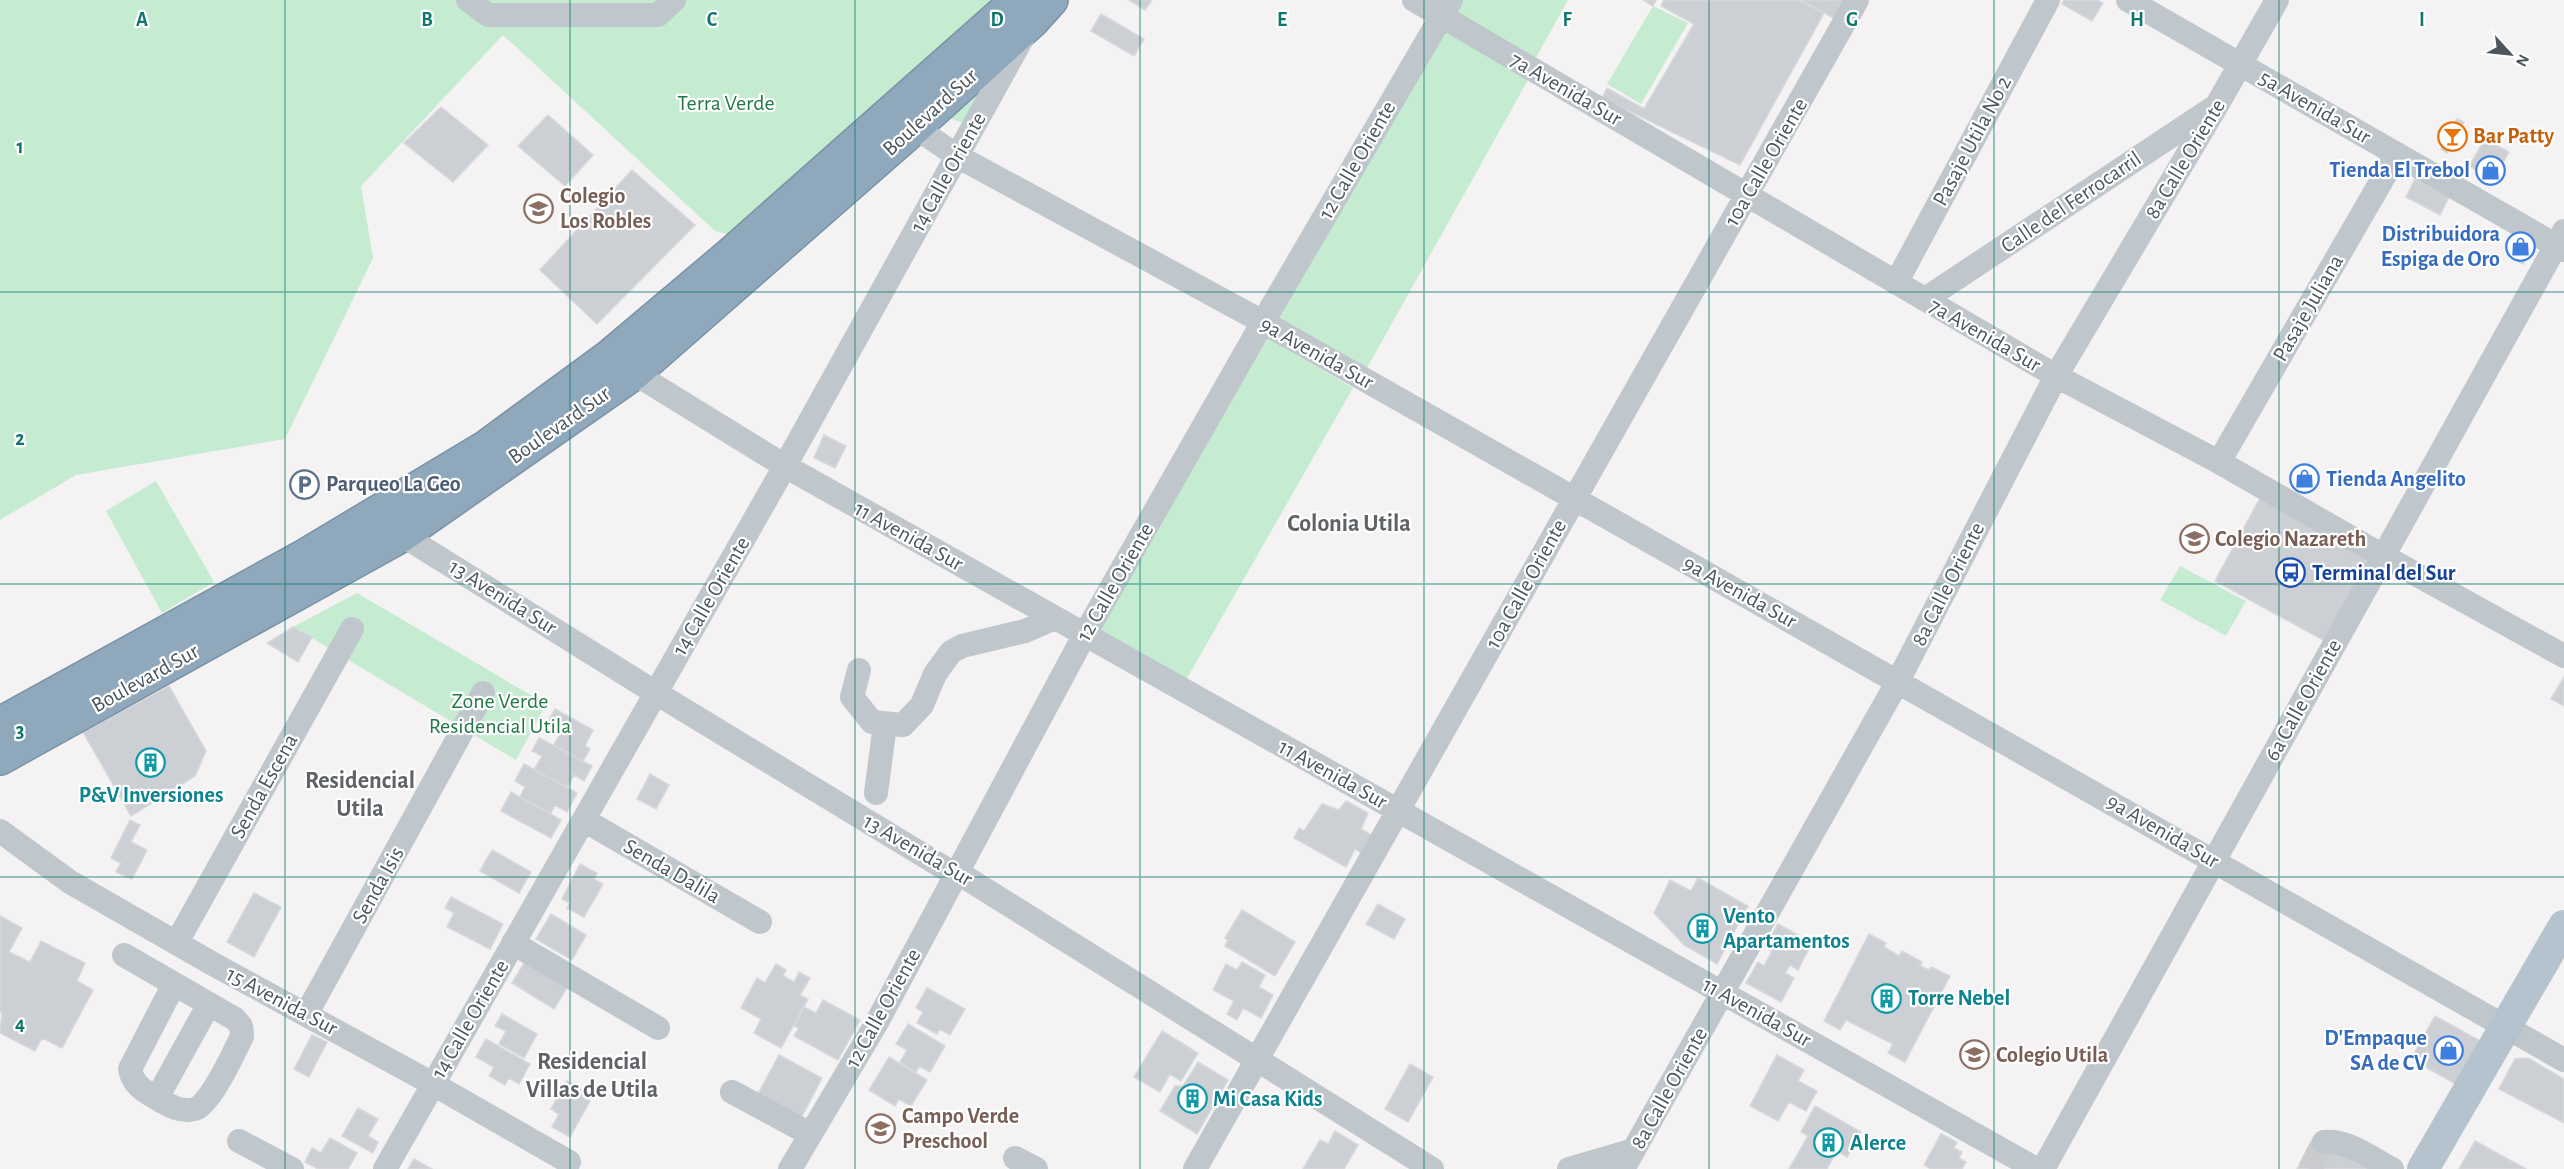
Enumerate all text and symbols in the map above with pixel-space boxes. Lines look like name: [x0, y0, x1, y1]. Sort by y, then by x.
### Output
text: A: [136, 10, 148, 30]
text: B: [421, 10, 433, 30]
text: C: [707, 10, 718, 30]
text: D: [990, 10, 1004, 30]
text: E: [1277, 10, 1287, 30]
text: F: [1562, 10, 1572, 30]
text: G: [1846, 10, 1858, 30]
text: H: [2130, 10, 2144, 30]
text: I: [2419, 10, 2425, 30]
north arrow: [2480, 24, 2540, 84]
street label: 7a Avenida Sur: [1506, 48, 1626, 130]
text: N: [2513, 52, 2532, 69]
street label: Boulevard Sur: [879, 64, 981, 160]
street label: 5a Avenida Sur: [2255, 66, 2375, 148]
street label: Pasaje Utila No 2: [1929, 73, 2015, 209]
park label: Terra Verde: [677, 92, 775, 114]
street label: 10a Calle Oriente: [1720, 94, 1812, 230]
street label: 8a Calle Oriente: [2141, 95, 2229, 223]
street label: 12 Calle Oriente: [1314, 97, 1400, 223]
street label: 14 Calle Oriente: [906, 109, 990, 235]
bar icon: Bar Patty: [2436, 120, 2468, 152]
place label: Bar Patty: [2473, 125, 2554, 148]
text: 1: [16, 137, 24, 157]
street label: Calle del Ferrocarril: [1997, 147, 2145, 257]
shop icon: Tienda El Trebol: [2475, 154, 2507, 186]
place label: Tienda El Trebol: [2329, 159, 2470, 181]
place label: Colegio Los Robles: [560, 185, 651, 232]
school or university icon: Colegio Los Robles: [523, 193, 555, 225]
place label: Distribuidora Espiga de Oro: [2381, 223, 2500, 270]
shop icon: Distribuidora Espiga de Oro: [2505, 231, 2537, 263]
street label: Pasaje Juliana: [2269, 251, 2347, 365]
street label: 7a Avenida Sur: [1925, 294, 2045, 376]
street label: 9a Avenida Sur: [1257, 313, 1377, 393]
street label: Boulevard Sur: [504, 382, 614, 468]
text: 2: [15, 429, 25, 449]
shop icon: Tienda Angelito: [2289, 463, 2321, 495]
parking icon: Parqueo La Geo: [289, 468, 321, 500]
place label: Tienda Angelito: [2326, 468, 2466, 490]
place label: Parqueo La Geo: [326, 473, 461, 495]
street label: 11 Avenida Sur: [851, 497, 967, 575]
district label: Colonia Utila: [1287, 512, 1411, 536]
street label: 10a Calle Oriente: [1481, 516, 1571, 652]
street label: 12 Calle Oriente: [1072, 519, 1158, 645]
street label: 8a Calle Oriente: [1908, 519, 1988, 649]
school or university icon: Colegio Nazareth: [2178, 523, 2210, 555]
place label: Colegio Nazareth: [2215, 528, 2366, 550]
street label: 14 Calle Oriente: [668, 533, 754, 659]
street label: 9a Avenida Sur: [1680, 552, 1800, 632]
street label: 13 Avenida Sur: [445, 555, 561, 639]
bus stop icon: Terminal del Sur: [2275, 557, 2307, 589]
place label: Terminal del Sur: [2312, 562, 2456, 584]
street label: 6a Calle Oriente: [2261, 636, 2345, 764]
street label: Boulevard Sur: [88, 640, 202, 716]
park label: Zone Verde Residencial Utila: [429, 690, 571, 737]
text: 3: [16, 721, 24, 741]
street label: Senda Escena: [226, 730, 302, 842]
street label: 11 Avenida Sur: [1275, 735, 1391, 813]
building icon: P&V Inversiones: [135, 747, 167, 779]
district label: Residencial Utila: [305, 769, 415, 821]
place label: P&V Inversiones: [79, 784, 223, 806]
street label: 9a Avenida Sur: [2103, 790, 2223, 872]
street label: 13 Avenida Sur: [860, 810, 976, 890]
street label: Senda Dalila: [620, 835, 724, 907]
street label: Senda Isis: [348, 843, 408, 927]
place label: Vento Apartamentos: [1723, 905, 1850, 952]
building icon: Vento Apartamentos: [1686, 913, 1718, 945]
street label: 12 Calle Oriente: [841, 945, 925, 1071]
street label: 14 Calle Oriente: [427, 956, 513, 1082]
street label: 15 Avenida Sur: [223, 963, 341, 1039]
street label: 11 Avenida Sur: [1699, 973, 1815, 1051]
building icon: Torre Nebel: [1871, 982, 1903, 1014]
place label: Torre Nebel: [1908, 987, 2010, 1009]
text: 4: [15, 1014, 25, 1034]
street label: 8a Calle Oriente: [1627, 1024, 1711, 1152]
place label: D'Empaque SA de CV: [2324, 1027, 2427, 1074]
shop icon: D'Empaque SA de CV: [2432, 1035, 2464, 1067]
school or university icon: Colegio Utila: [1959, 1039, 1991, 1071]
place label: Colegio Utila: [1996, 1044, 2109, 1066]
district label: Residencial Villas de Utila: [526, 1050, 658, 1102]
building icon: Mi Casa Kids: [1176, 1083, 1208, 1115]
place label: Mi Casa Kids: [1213, 1088, 1323, 1110]
place label: Campo Verde Preschool: [902, 1105, 1019, 1152]
school or university icon: Campo Verde Preschool: [865, 1113, 897, 1145]
building icon: Alerce: [1813, 1127, 1845, 1159]
place label: Alerce: [1850, 1132, 1906, 1154]

